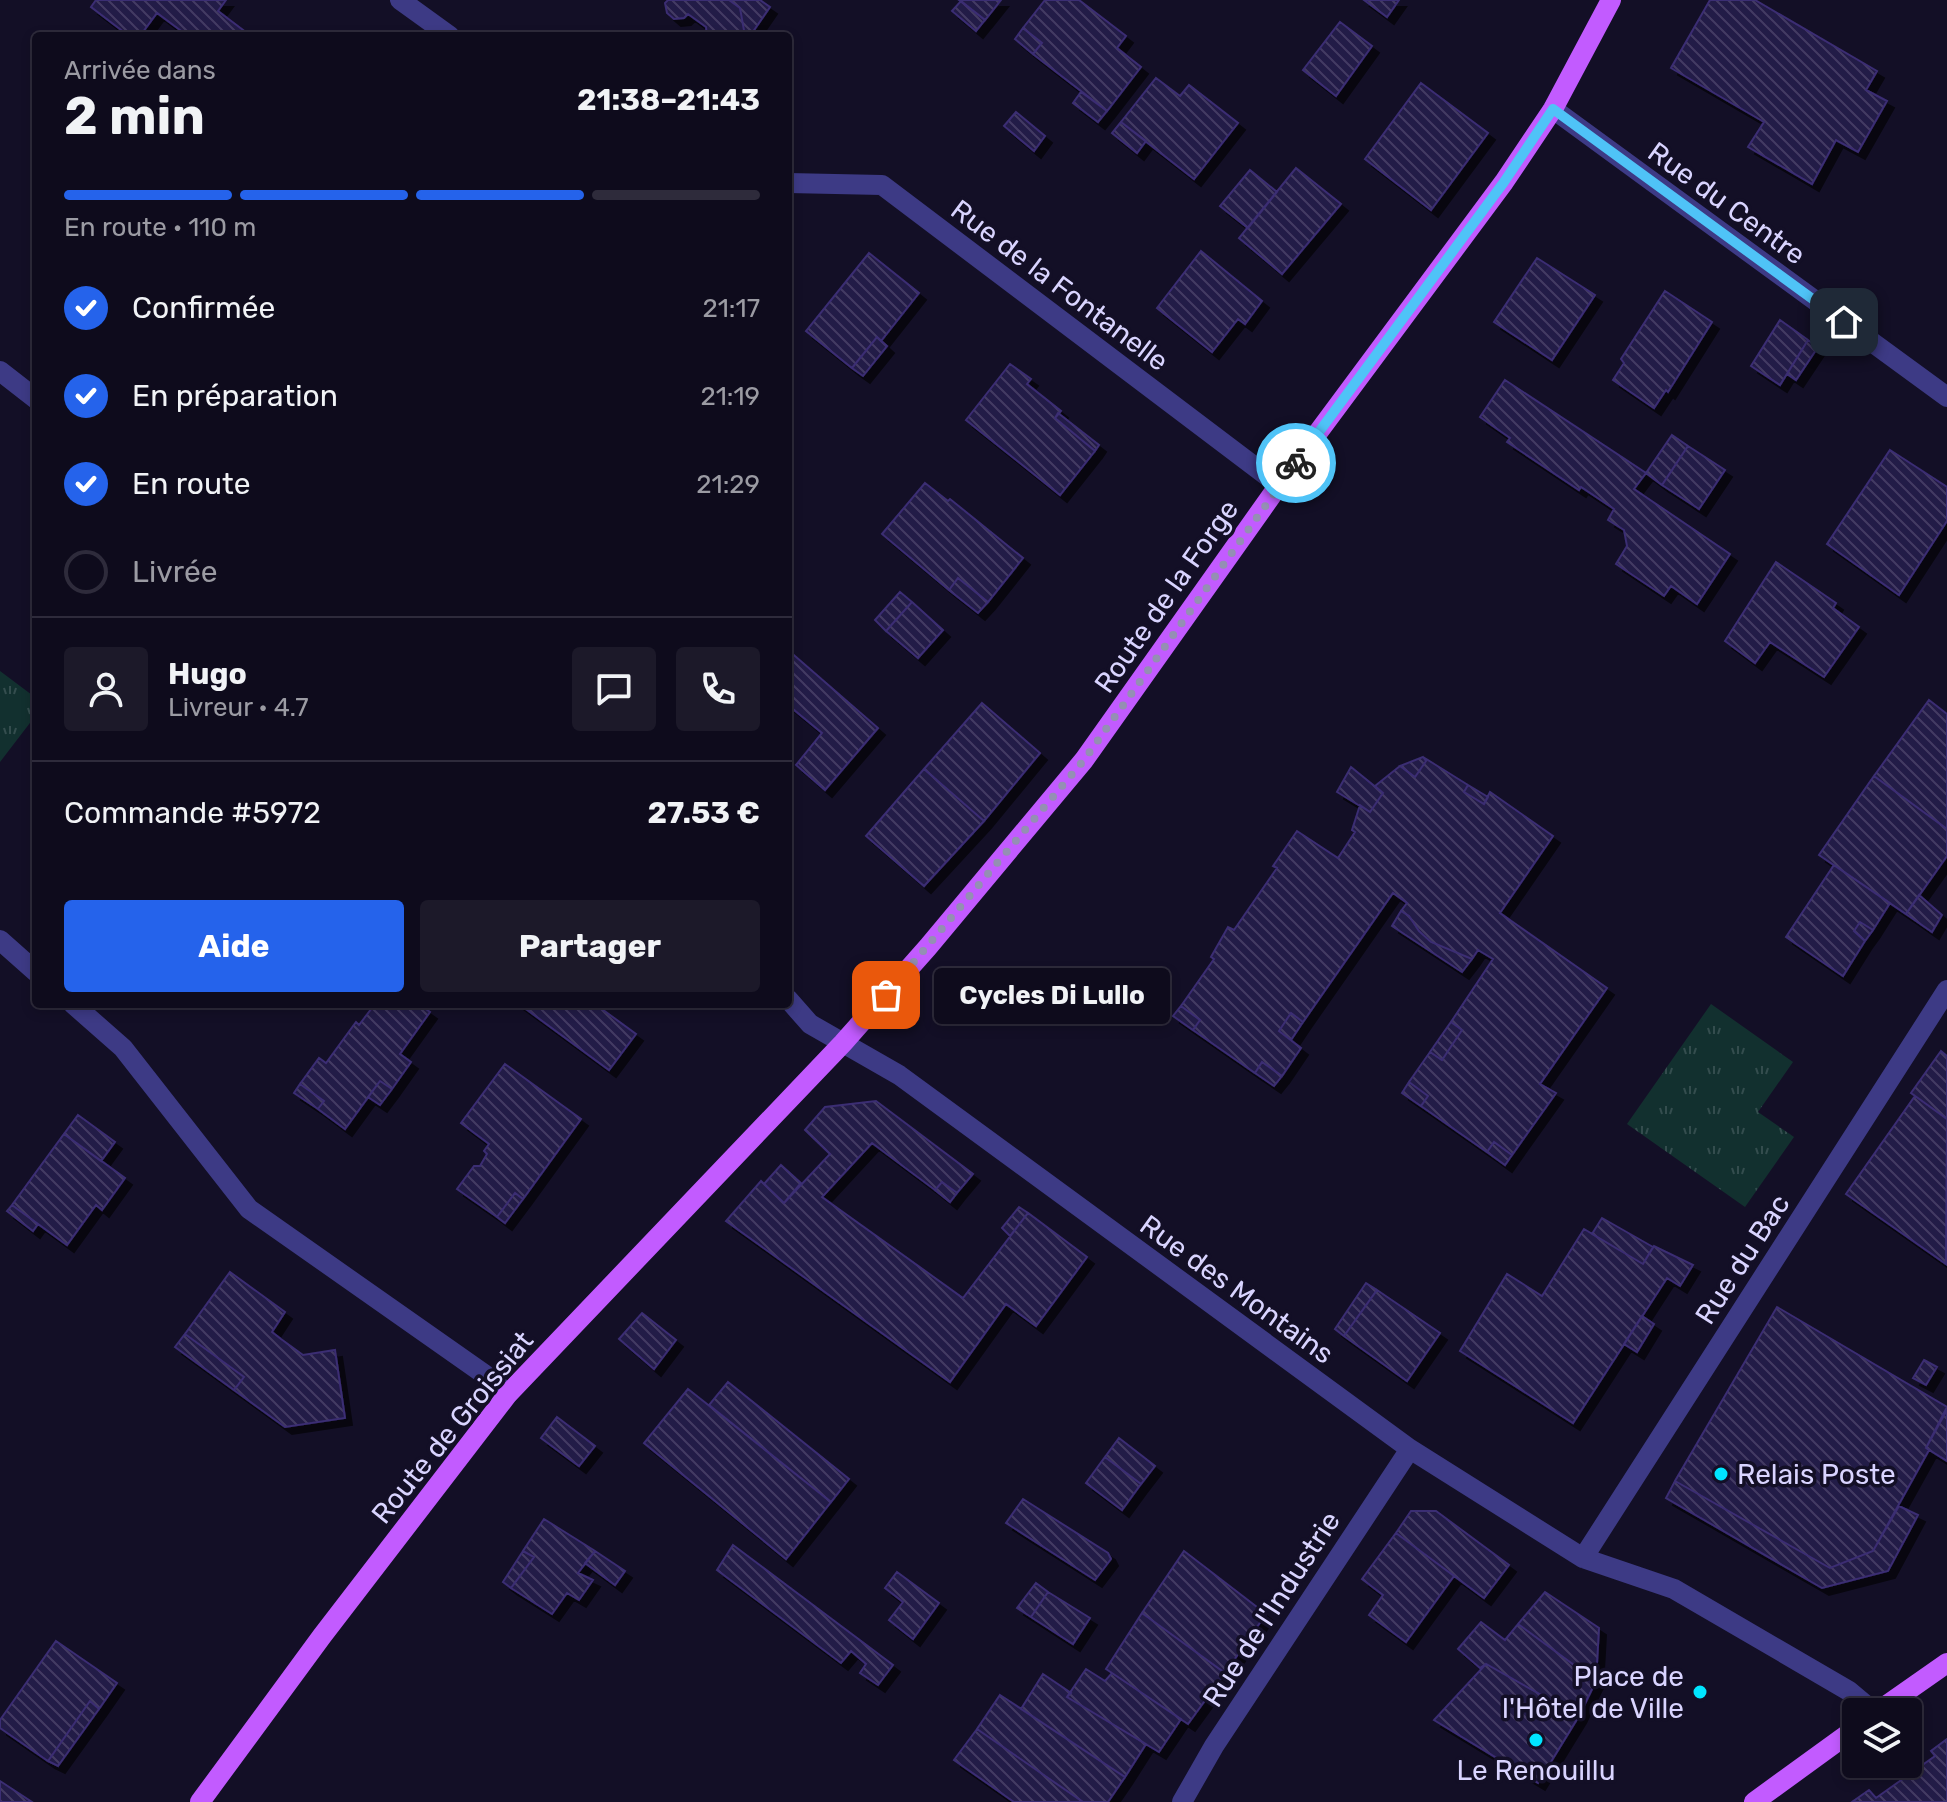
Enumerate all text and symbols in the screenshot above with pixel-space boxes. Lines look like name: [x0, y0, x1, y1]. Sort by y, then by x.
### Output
text: Arrivée dans: [64, 55, 216, 86]
text: 21:38–21:43: [577, 82, 760, 118]
text: 2 min: [64, 85, 205, 147]
street label: Rue du Centre: [1642, 135, 1812, 271]
street label: Rue de la Fontanelle: [945, 193, 1175, 378]
text: En route · 110 m: [64, 212, 256, 243]
icon: check: [64, 286, 108, 330]
pin: [1810, 288, 1878, 356]
text: Confirmée: [132, 290, 275, 326]
text: 21:17: [702, 293, 760, 324]
icon: home: [1822, 300, 1866, 344]
icon: check: [64, 374, 108, 418]
text: En préparation: [132, 378, 338, 414]
text: 21:19: [700, 381, 760, 412]
courier: [1256, 423, 1336, 503]
icon: bike: [1274, 441, 1318, 485]
icon: check: [64, 462, 108, 506]
text: En route: [132, 466, 251, 502]
text: 21:29: [696, 469, 760, 500]
street label: Route de la Forge: [1088, 494, 1245, 699]
text: Livrée: [132, 554, 217, 590]
button: person: [64, 647, 148, 731]
button: chat: [572, 647, 656, 731]
button: phone: [676, 647, 760, 731]
text: Hugo: [168, 656, 247, 692]
text: Livreur · 4.7: [168, 692, 309, 723]
text: Commande #5972: [64, 795, 321, 831]
text: 27.53 €: [647, 795, 760, 831]
button: Aide: [64, 900, 404, 992]
button: Partager: [420, 900, 760, 992]
pin: [852, 961, 920, 1029]
callout: Cycles Di Lullo: [934, 967, 1170, 1023]
icon: bag: [864, 973, 908, 1017]
text: Cycles Di Lullo: [959, 980, 1145, 1011]
street label: Rue du Bac: [1688, 1188, 1796, 1330]
street label: Rue des Montains: [1134, 1208, 1340, 1371]
street label: Route de Groissiat: [365, 1325, 540, 1530]
place label: Relais Poste: [1737, 1458, 1896, 1491]
marker: Relais Poste: [1712, 1465, 1730, 1483]
street label: Rue de l'Industrie: [1196, 1505, 1347, 1713]
place label: Place de l'Hôtel de Ville: [1502, 1660, 1684, 1725]
marker: Place de l'Hôtel de Ville: [1691, 1683, 1709, 1701]
map controls: [1842, 1698, 1922, 1778]
button: layers: [1842, 1698, 1922, 1778]
marker: Le Renouillu: [1527, 1731, 1545, 1749]
place label: Le Renouillu: [1457, 1754, 1616, 1787]

